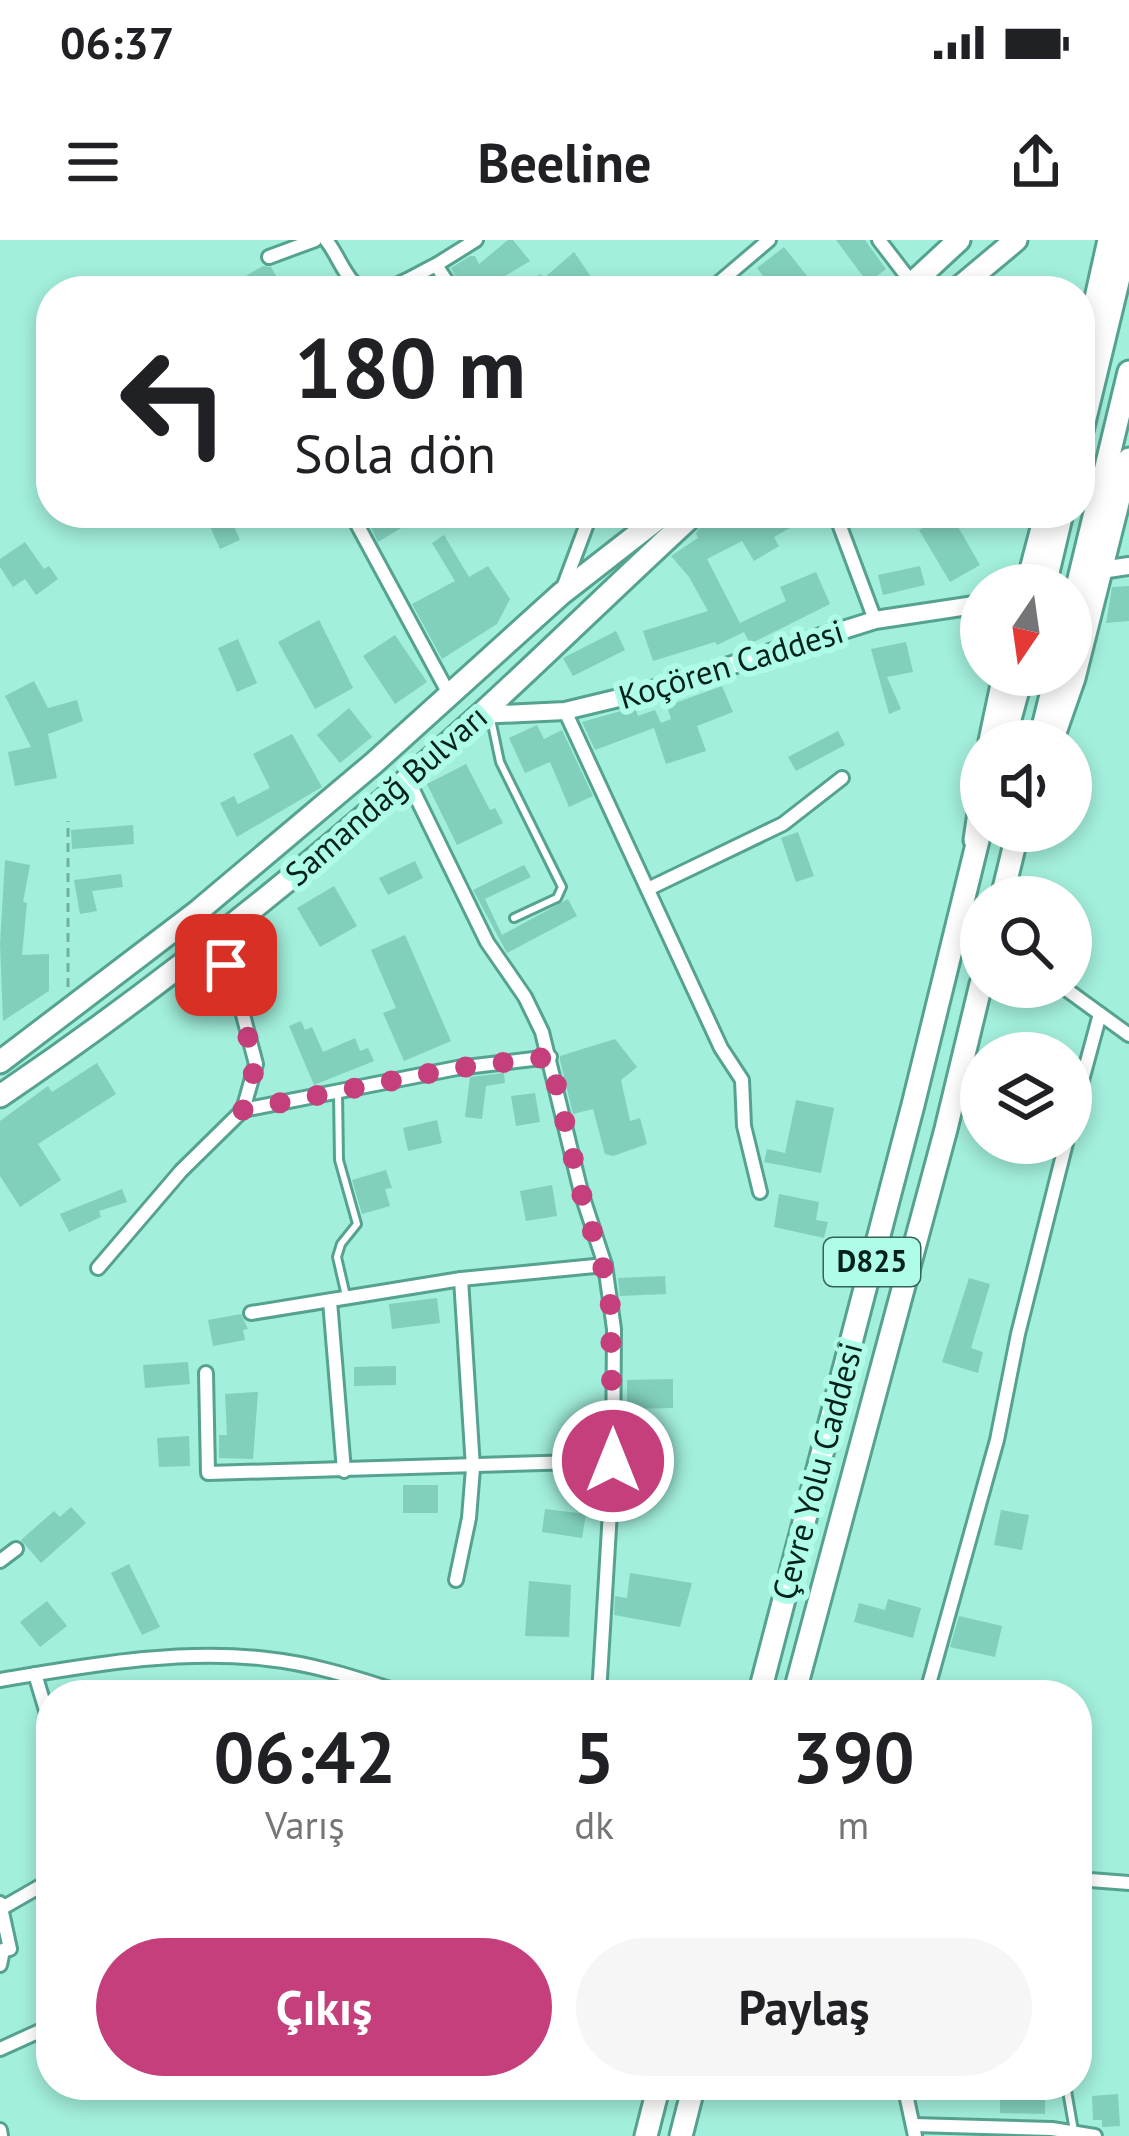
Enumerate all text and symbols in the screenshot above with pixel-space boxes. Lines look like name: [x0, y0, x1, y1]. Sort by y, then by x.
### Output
text: 06:37: [60, 13, 174, 71]
text: Beeline: [478, 127, 651, 197]
icon: menu: [60, 129, 126, 195]
icon: share: [1003, 129, 1069, 195]
text: 180 m: [294, 312, 526, 421]
icon: left: [96, 324, 252, 480]
text: Sola dön: [294, 418, 496, 488]
north arrow: [960, 564, 1092, 696]
map controls: [960, 564, 1092, 1164]
street label: Koçören Caddesi: [613, 609, 848, 718]
street label: Samandağ Bulvarı: [275, 695, 496, 894]
button: sound: [960, 720, 1092, 852]
button: search: [960, 876, 1092, 1008]
pin: [175, 914, 277, 1016]
icon: arrive: [193, 932, 259, 998]
button: layers: [960, 1032, 1092, 1164]
road number: D825: [824, 1238, 920, 1286]
street label: Çevre Yolu Caddesi: [762, 1337, 872, 1604]
position arrow: [550, 1398, 676, 1524]
text: 06:42: [214, 1710, 396, 1803]
text: 5: [574, 1710, 615, 1803]
text: 390: [792, 1710, 914, 1803]
text: Varış: [265, 1799, 345, 1850]
text: dk: [574, 1799, 614, 1850]
text: m: [837, 1799, 869, 1850]
button: Çıkış: [96, 1938, 552, 2076]
button: Paylaş: [576, 1938, 1032, 2076]

